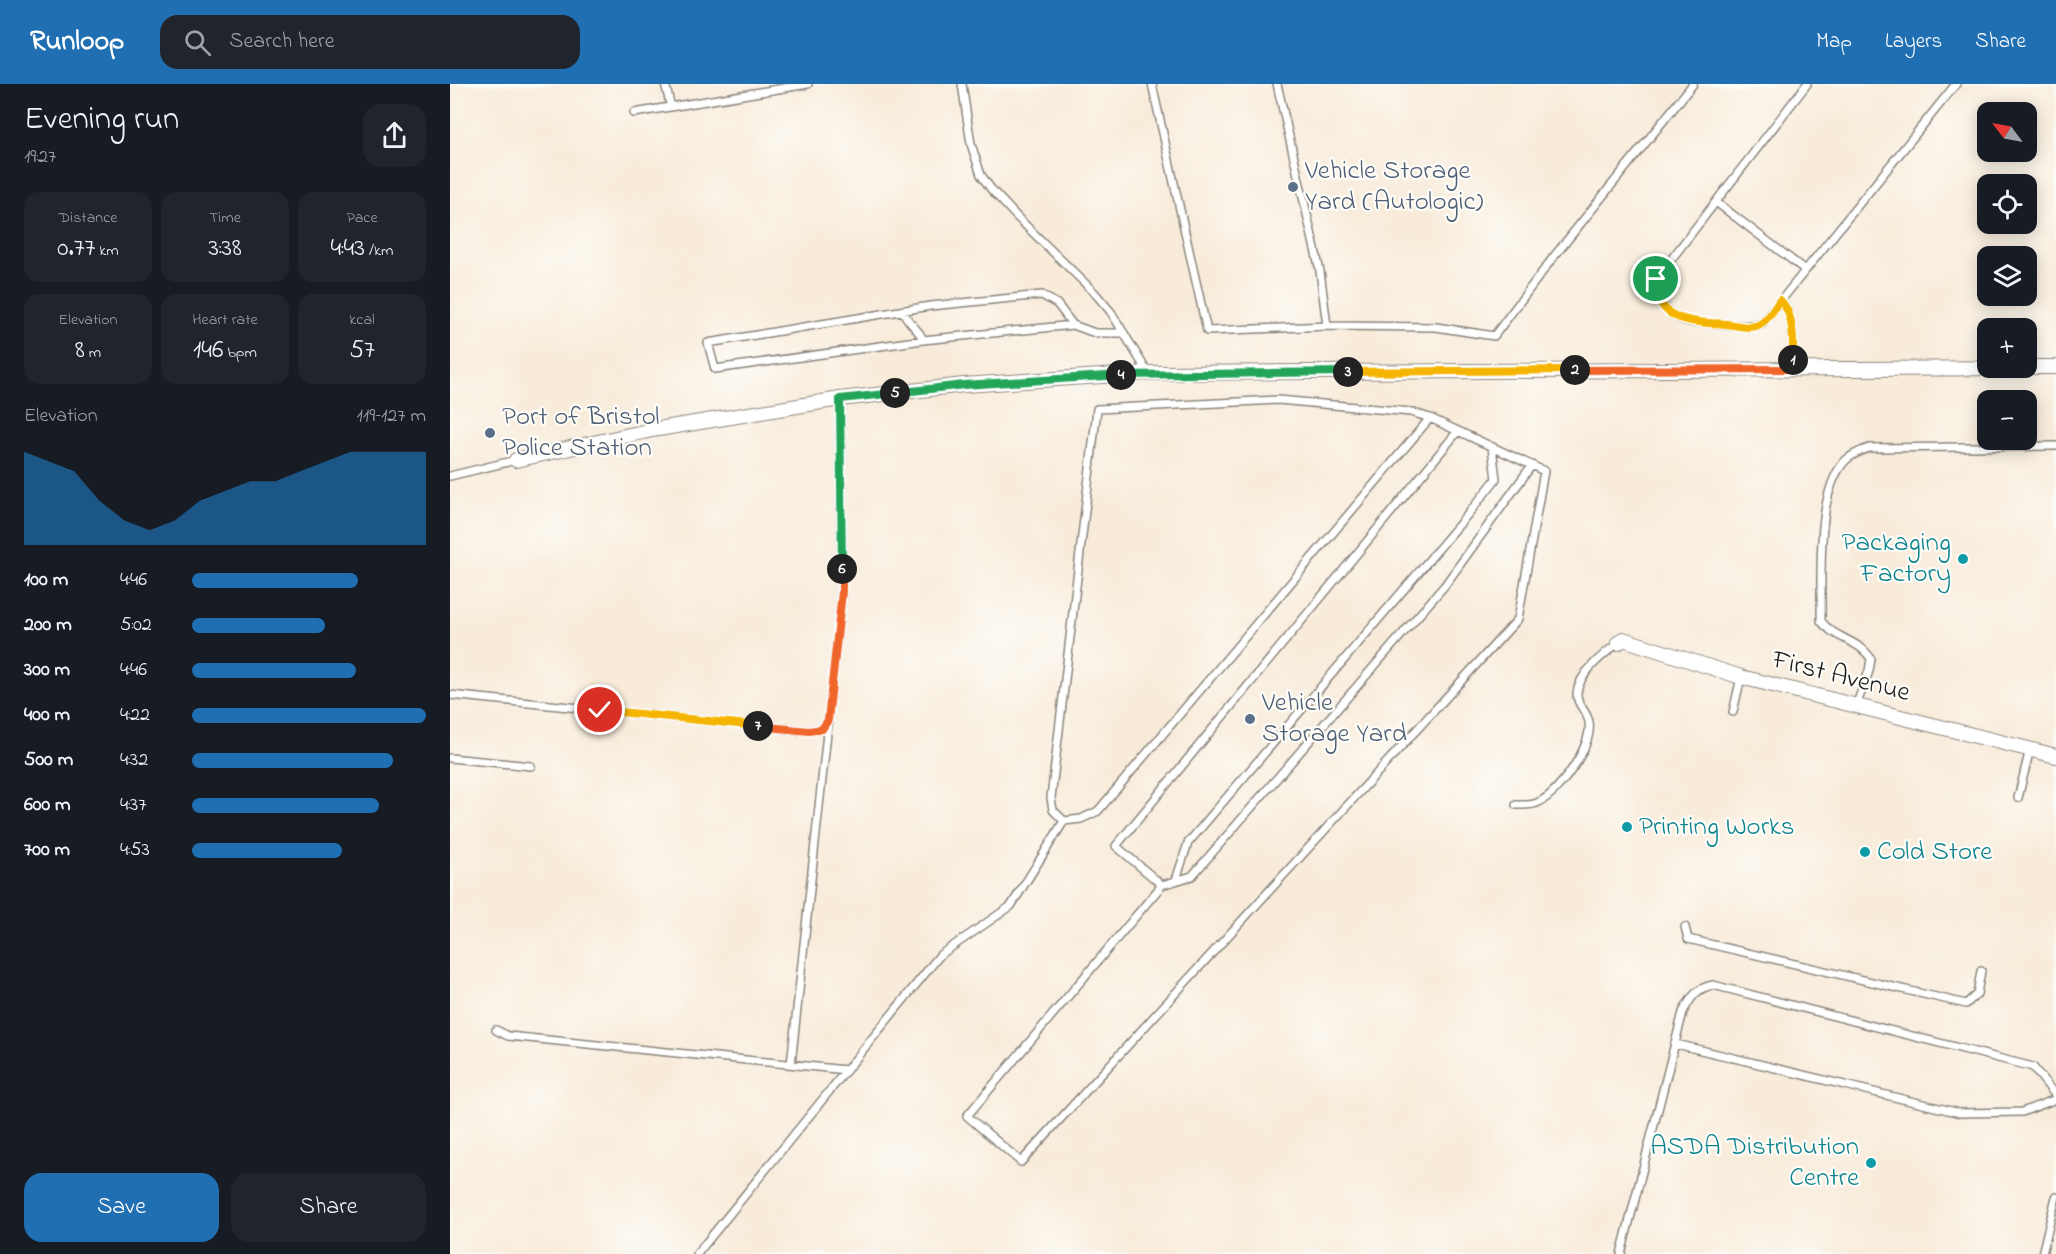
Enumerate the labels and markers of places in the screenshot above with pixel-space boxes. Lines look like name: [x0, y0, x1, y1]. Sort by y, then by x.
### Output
place label: Vehicle Storage Yard (Autologic): [1304, 152, 1484, 222]
marker: Vehicle Storage Yard (Autologic): [1286, 180, 1300, 194]
pin: [1630, 253, 1681, 304]
pin: 1: [1778, 345, 1808, 375]
pin: 2: [1560, 355, 1590, 385]
pin: 3: [1333, 357, 1363, 387]
pin: 4: [1106, 360, 1136, 390]
pin: 5: [880, 378, 910, 408]
place label: Port of Bristol Police Station: [502, 398, 660, 468]
marker: Port of Bristol Police Station: [483, 426, 497, 440]
place label: Packaging Factory: [1842, 524, 1951, 594]
marker: Packaging Factory: [1956, 552, 1970, 566]
pin: 6: [827, 554, 857, 584]
pin: [574, 684, 625, 735]
place label: Vehicle Storage Yard: [1261, 684, 1407, 754]
pin: 7: [743, 711, 773, 741]
marker: Vehicle Storage Yard: [1243, 712, 1257, 726]
place label: Printing Works: [1639, 808, 1795, 847]
marker: Printing Works: [1620, 820, 1634, 834]
place label: Cold Store: [1877, 833, 1993, 872]
marker: Cold Store: [1858, 845, 1872, 859]
place label: ASDA Distribution Centre: [1650, 1128, 1860, 1198]
marker: ASDA Distribution Centre: [1864, 1156, 1878, 1170]

